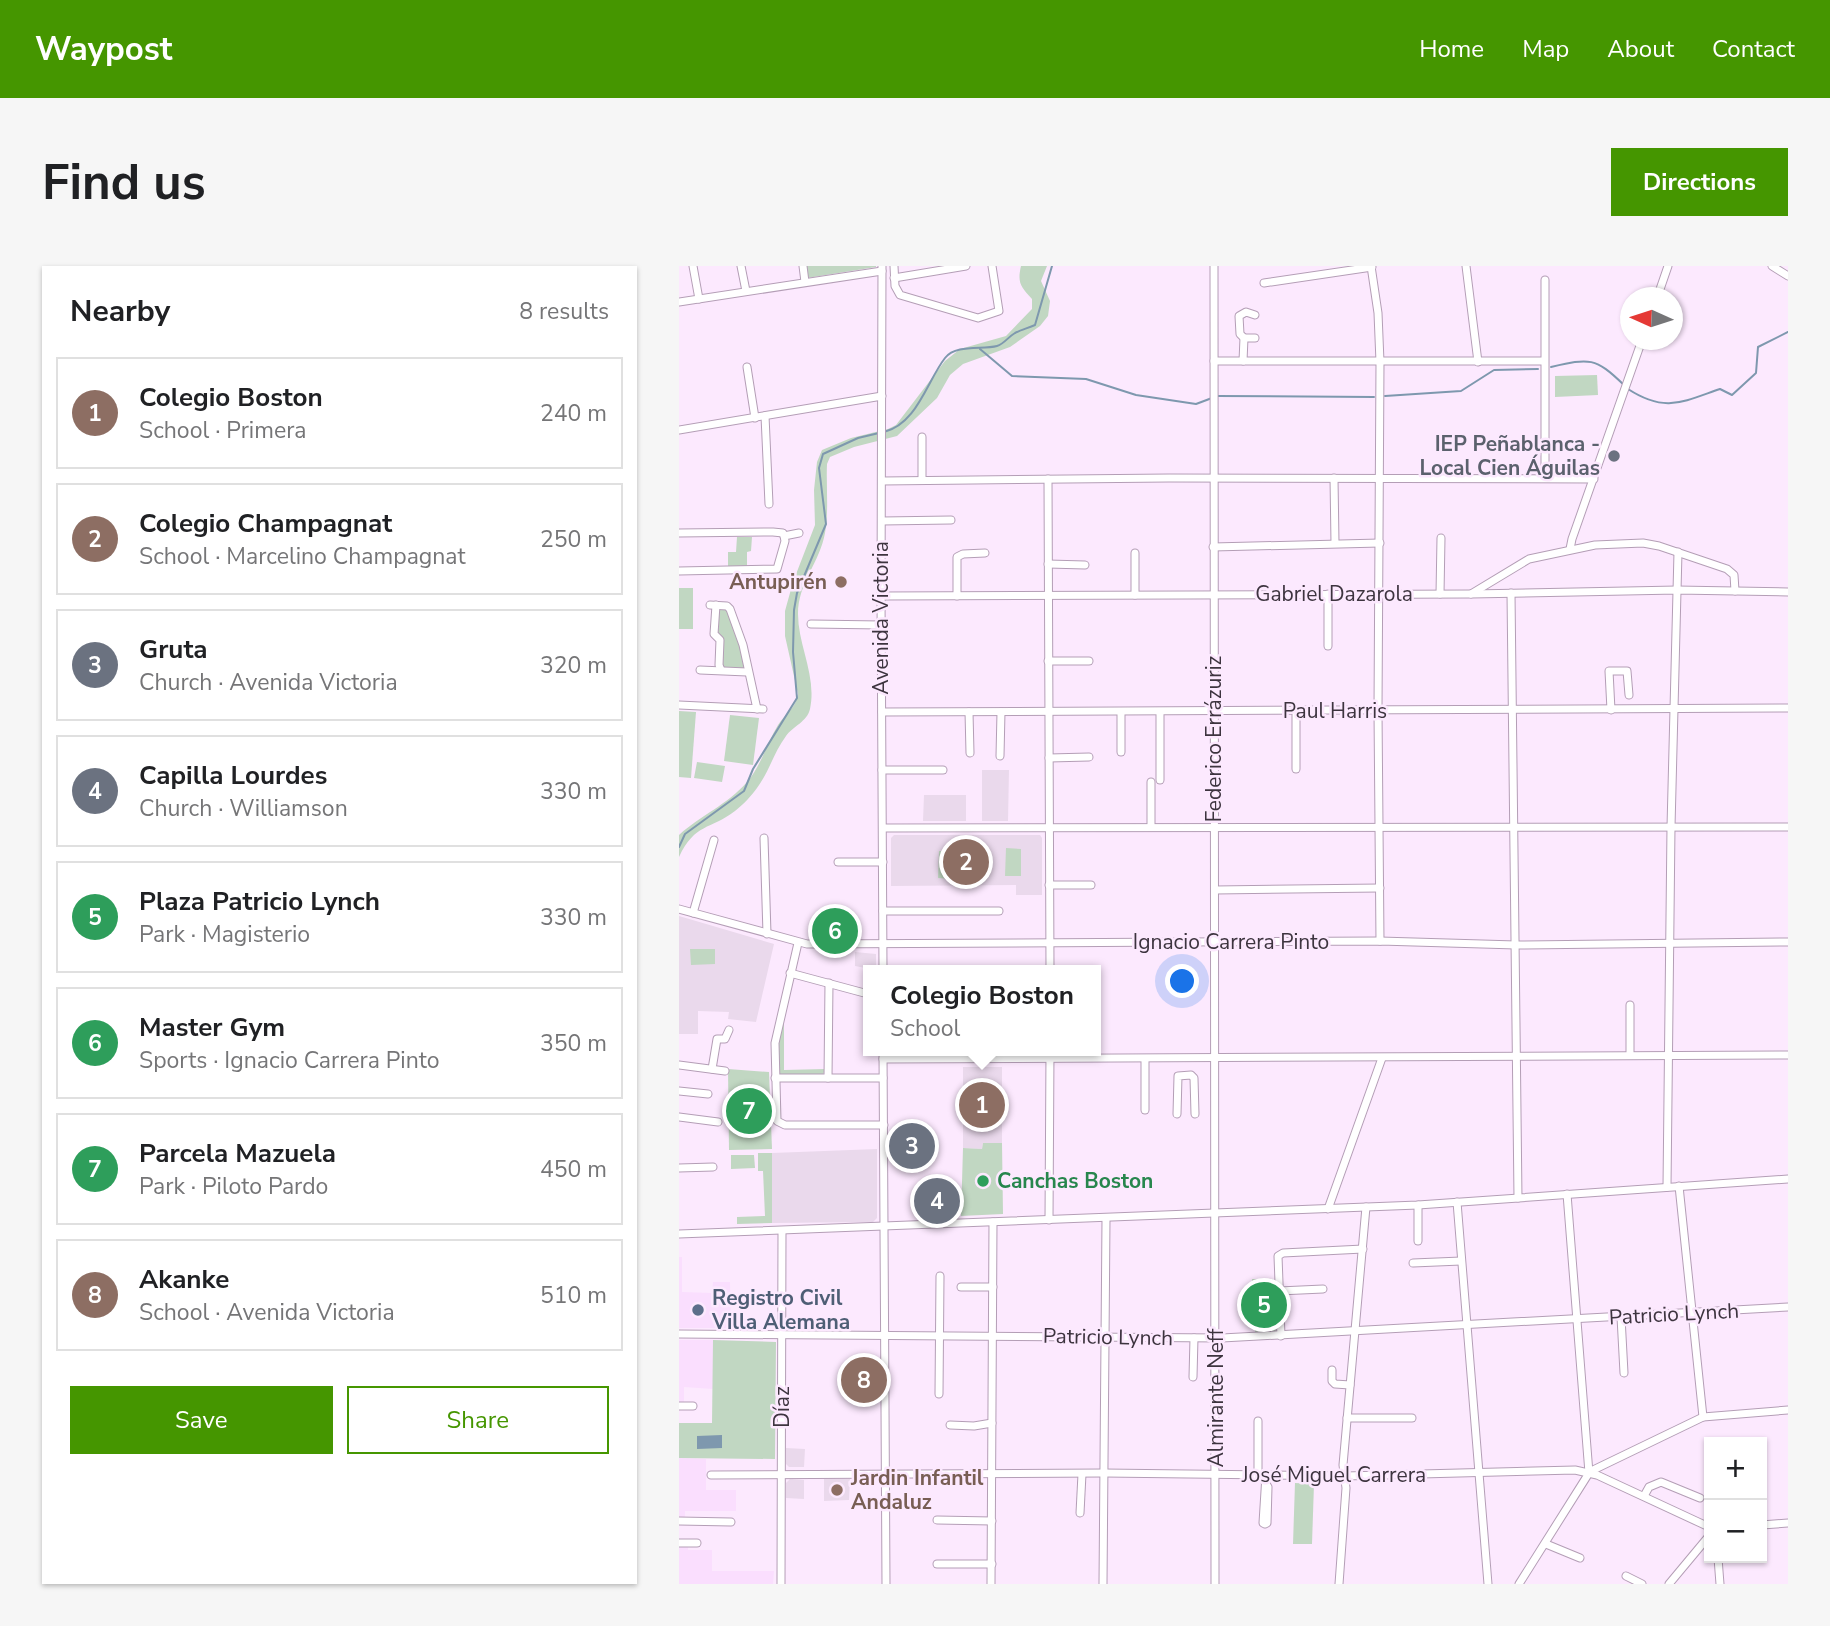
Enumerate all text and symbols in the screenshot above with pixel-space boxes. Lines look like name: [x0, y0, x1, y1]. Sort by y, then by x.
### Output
text: Waypost: [35, 27, 172, 72]
text: Home: [1419, 33, 1484, 65]
text: Map: [1522, 33, 1569, 65]
text: About: [1607, 33, 1674, 65]
text: Contact: [1712, 33, 1795, 65]
button: Directions: [1611, 148, 1788, 216]
text: Find us: [42, 149, 206, 216]
north arrow: [1620, 287, 1683, 350]
text: Nearby: [70, 291, 170, 332]
text: 8 results: [519, 296, 609, 327]
text: Colegio Boston: [139, 380, 323, 415]
text: 1: [88, 398, 102, 429]
text: 240 m: [540, 398, 607, 429]
text: School · Primera: [139, 415, 306, 446]
place label: IEP Peñablanca - Local Cien Águilas: [1419, 430, 1600, 482]
marker: IEP Peñablanca - Local Cien Águilas: [1606, 448, 1622, 464]
text: Colegio Champagnat: [139, 506, 392, 541]
text: 2: [88, 524, 102, 555]
text: 250 m: [540, 524, 607, 555]
text: School · Marcelino Champagnat: [139, 541, 466, 572]
street label: Avenida Victoria: [867, 541, 895, 695]
place label: Antupirén: [729, 568, 827, 596]
marker: Antupirén: [833, 574, 849, 590]
street label: Gabriel Dazarola: [1255, 580, 1413, 608]
text: Gruta: [139, 632, 208, 667]
text: 3: [88, 650, 102, 681]
text: 320 m: [540, 650, 607, 681]
street label: Federico Errázuriz: [1200, 655, 1228, 822]
text: Church · Avenida Victoria: [139, 667, 398, 698]
street label: Paul Harris: [1283, 697, 1387, 725]
text: Capilla Lourdes: [139, 758, 327, 793]
text: 4: [88, 776, 102, 807]
text: 330 m: [540, 776, 607, 807]
text: Church · Williamson: [139, 793, 348, 824]
pin: 2: [943, 836, 989, 888]
text: Plaza Patricio Lynch: [139, 884, 380, 919]
text: 5: [88, 902, 102, 933]
text: 330 m: [540, 902, 607, 933]
pin: 6: [812, 905, 858, 957]
text: Park · Magisterio: [139, 919, 310, 950]
street label: Ignacio Carrera Pinto: [1133, 928, 1329, 956]
your location: [1165, 964, 1199, 998]
popup: [863, 965, 1101, 1056]
text: Colegio Boston: [890, 978, 1074, 1013]
text: Master Gym: [139, 1010, 285, 1045]
text: School: [890, 1013, 960, 1044]
text: 6: [88, 1028, 102, 1059]
text: 350 m: [540, 1028, 607, 1059]
text: Sports · Ignacio Carrera Pinto: [139, 1045, 439, 1076]
pin: 1: [959, 1079, 1005, 1131]
pin: 7: [726, 1085, 772, 1137]
pin: 3: [889, 1120, 935, 1172]
text: Parcela Mazuela: [139, 1136, 336, 1171]
text: 7: [88, 1154, 102, 1185]
text: 450 m: [540, 1154, 607, 1185]
place label: Canchas Boston: [997, 1167, 1153, 1195]
text: Park · Piloto Pardo: [139, 1171, 328, 1202]
marker: Canchas Boston: [975, 1173, 991, 1189]
pin: 4: [914, 1175, 960, 1227]
text: Akanke: [139, 1262, 229, 1297]
pin: 5: [1241, 1279, 1287, 1331]
text: 8: [88, 1280, 102, 1311]
text: 510 m: [540, 1280, 607, 1311]
place label: Registro Civil Villa Alemana: [711, 1284, 850, 1336]
text: School · Avenida Victoria: [139, 1297, 395, 1328]
street label: Patricio Lynch: [1608, 1297, 1740, 1331]
marker: Registro Civil Villa Alemana: [690, 1302, 706, 1318]
street label: Patricio Lynch: [1043, 1322, 1173, 1352]
street label: Almirante Neff: [1202, 1327, 1230, 1468]
pin: 8: [841, 1354, 887, 1406]
button: Save: [70, 1386, 333, 1454]
button: Share: [347, 1386, 609, 1454]
street label: Díaz: [768, 1386, 796, 1428]
map controls: [1704, 1437, 1767, 1563]
button: +: [1704, 1437, 1767, 1500]
street label: José Miguel Carrera: [1241, 1461, 1426, 1489]
place label: Jardin Infantil Andaluz: [850, 1464, 984, 1516]
marker: Jardin Infantil Andaluz: [829, 1482, 845, 1498]
button: −: [1704, 1500, 1767, 1563]

